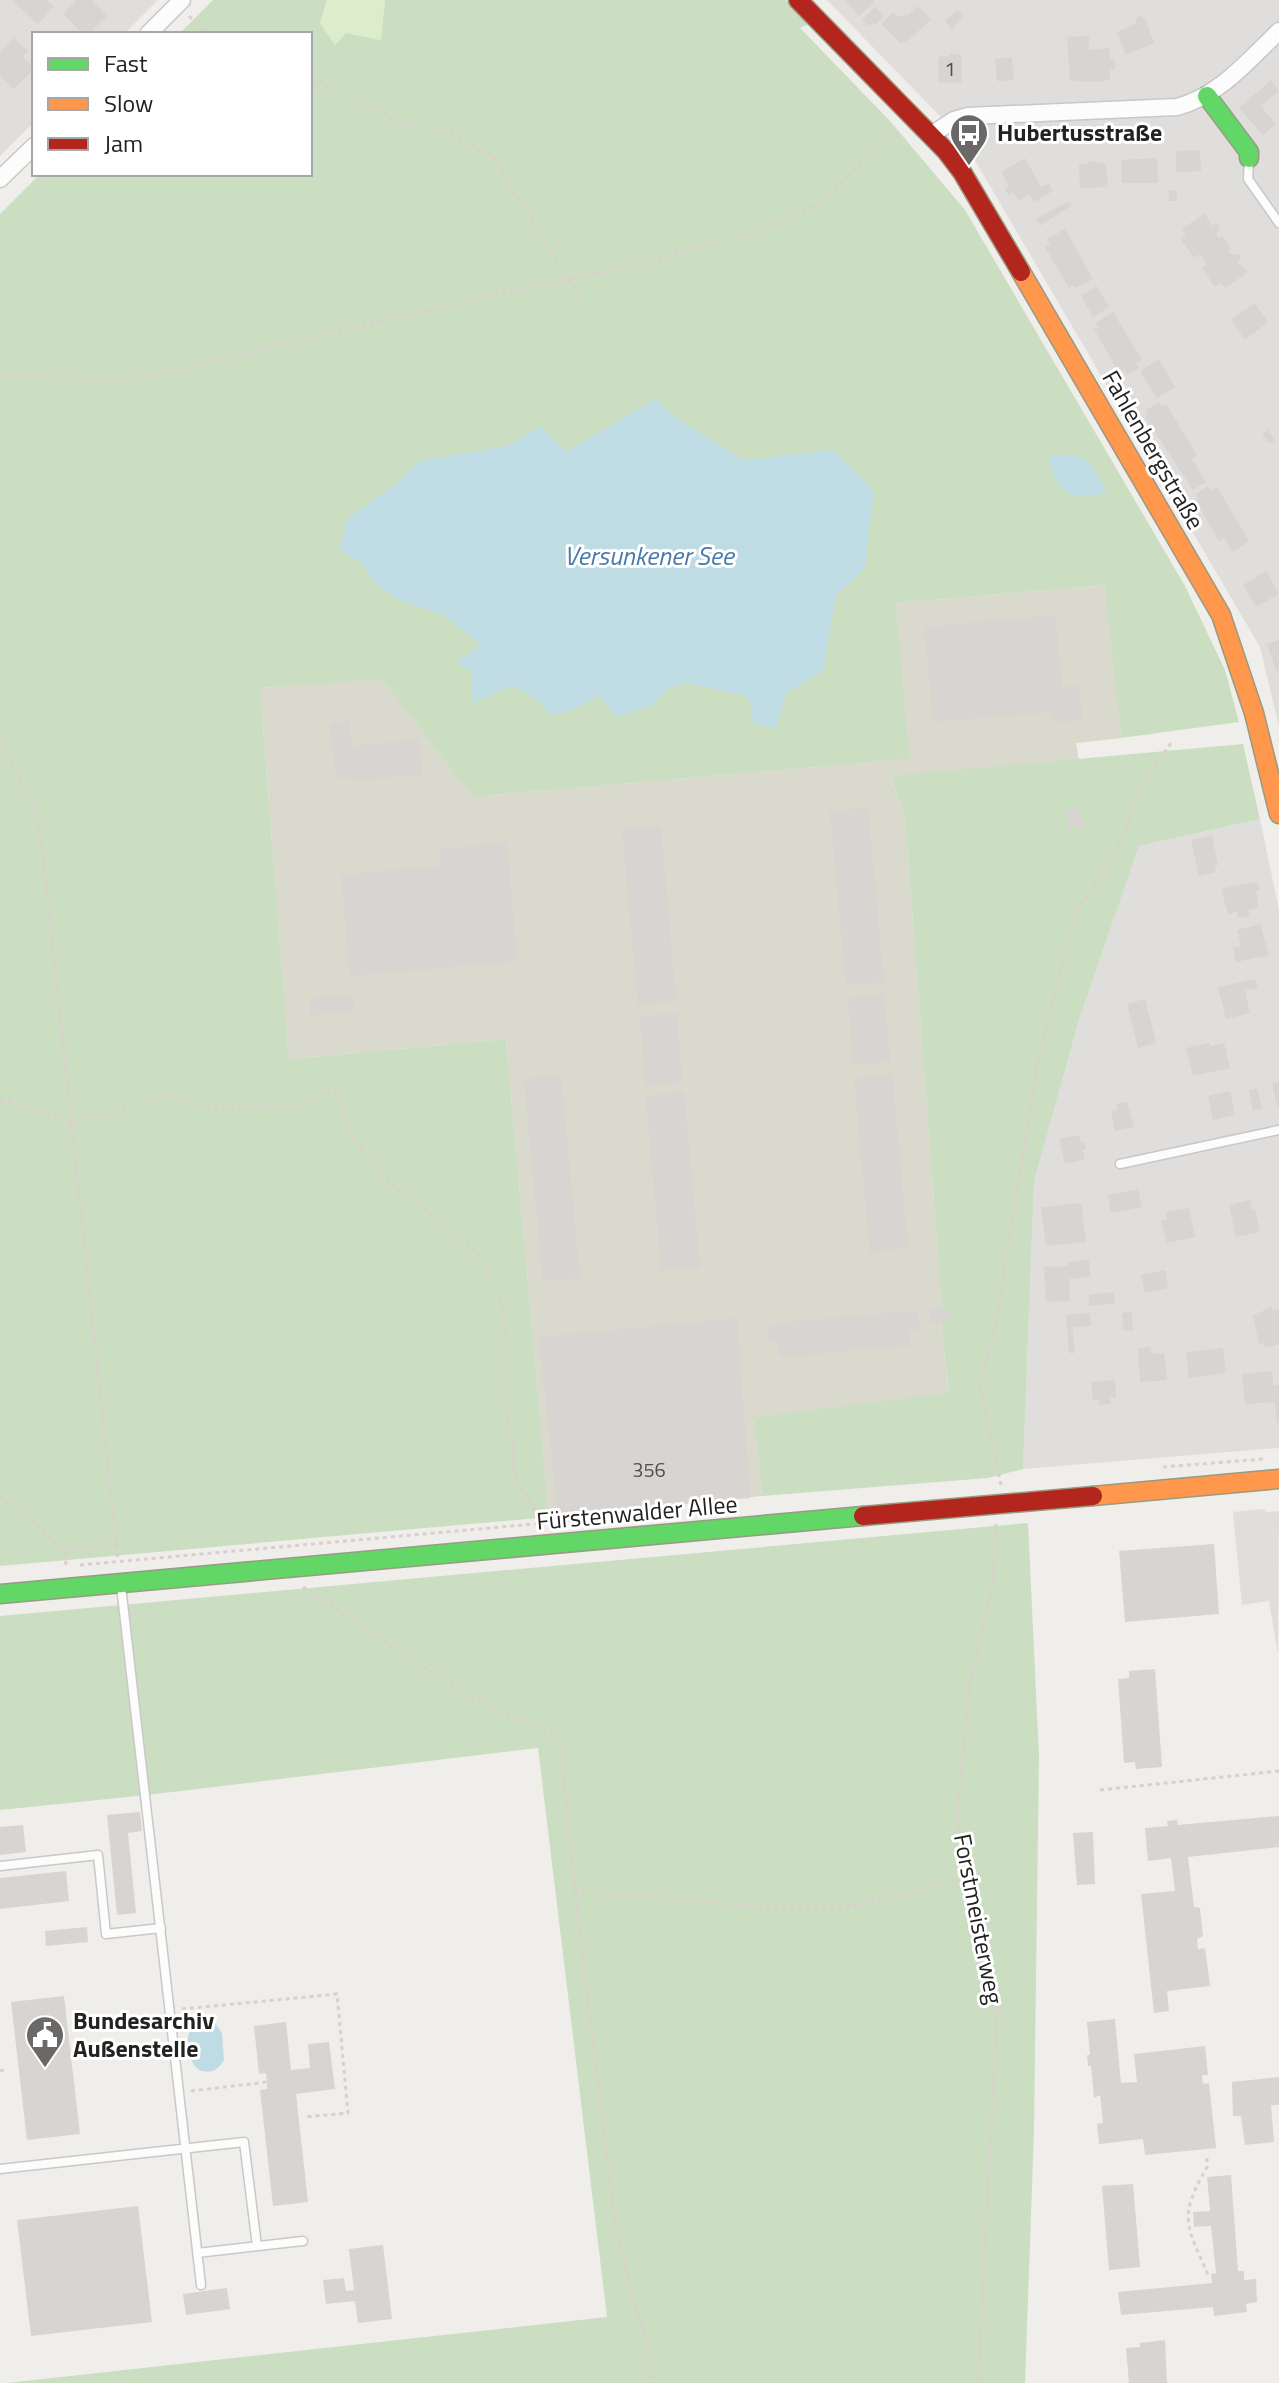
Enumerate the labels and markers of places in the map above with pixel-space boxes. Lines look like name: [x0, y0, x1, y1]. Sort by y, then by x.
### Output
bus stop icon: Hubertusstraße: [948, 112, 990, 167]
place label: Hubertusstraße: [997, 114, 1162, 150]
place label: Bundesarchiv Außenstelle: [73, 2002, 214, 2066]
public building icon: Bundesarchiv Außenstelle: [24, 2014, 66, 2069]

